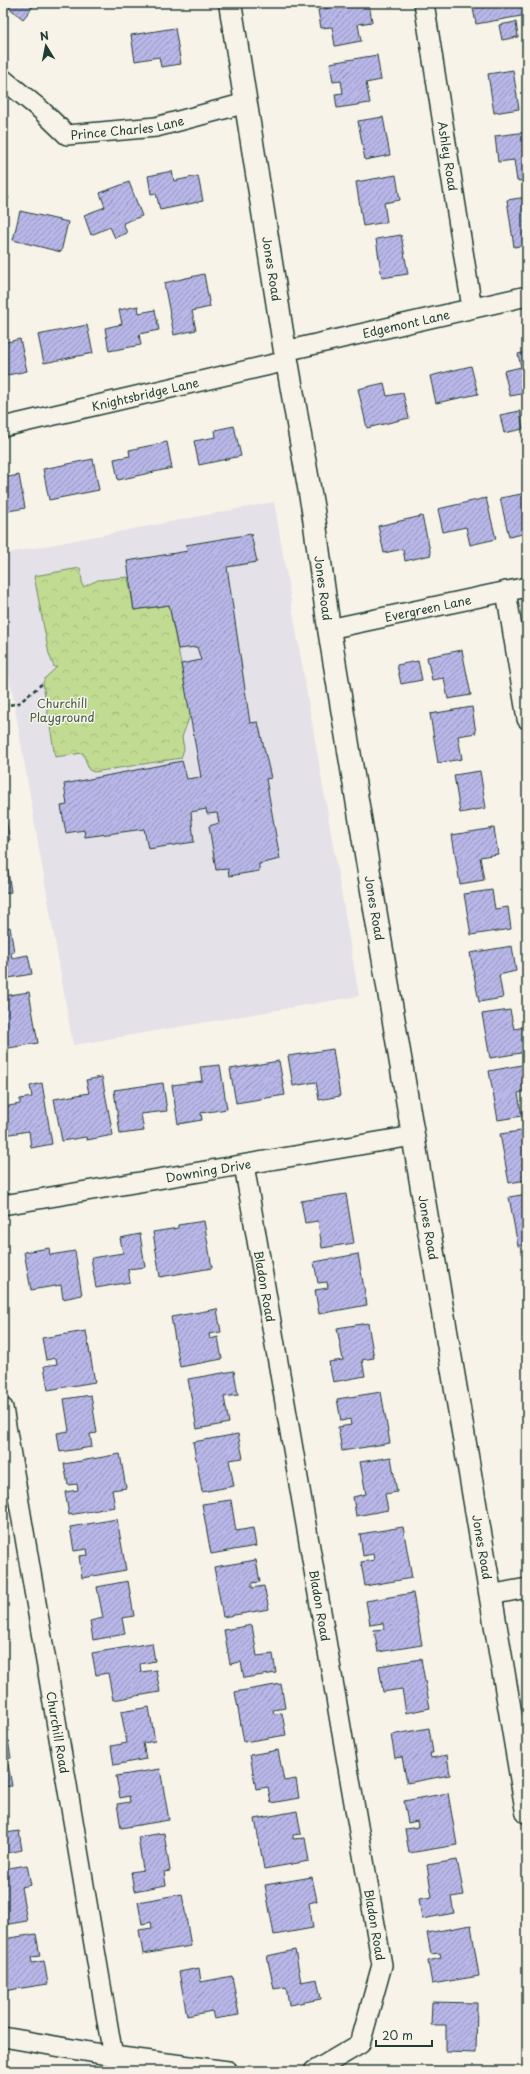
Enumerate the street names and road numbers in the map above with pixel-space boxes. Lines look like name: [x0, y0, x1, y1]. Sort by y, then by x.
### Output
street label: Prince Charles Lane: [70, 111, 186, 144]
street label: Ashley Road: [434, 120, 462, 192]
street label: Jones Road: [258, 235, 286, 302]
street label: Edgemont Lane: [361, 305, 452, 342]
street label: Knightsbridge Lane: [90, 373, 201, 415]
street label: Jones Road: [310, 554, 337, 622]
street label: Evergreen Lane: [383, 590, 473, 626]
street label: Jones Road: [361, 874, 389, 942]
street label: Downing Drive: [164, 1154, 252, 1187]
street label: Jones Road: [414, 1194, 443, 1261]
street label: Bladon Road: [250, 1249, 280, 1323]
street label: Jones Road: [468, 1513, 497, 1581]
street label: Bladon Road: [305, 1568, 335, 1643]
street label: Churchill Road: [42, 1690, 74, 1775]
street label: Bladon Road: [360, 1888, 390, 1962]

